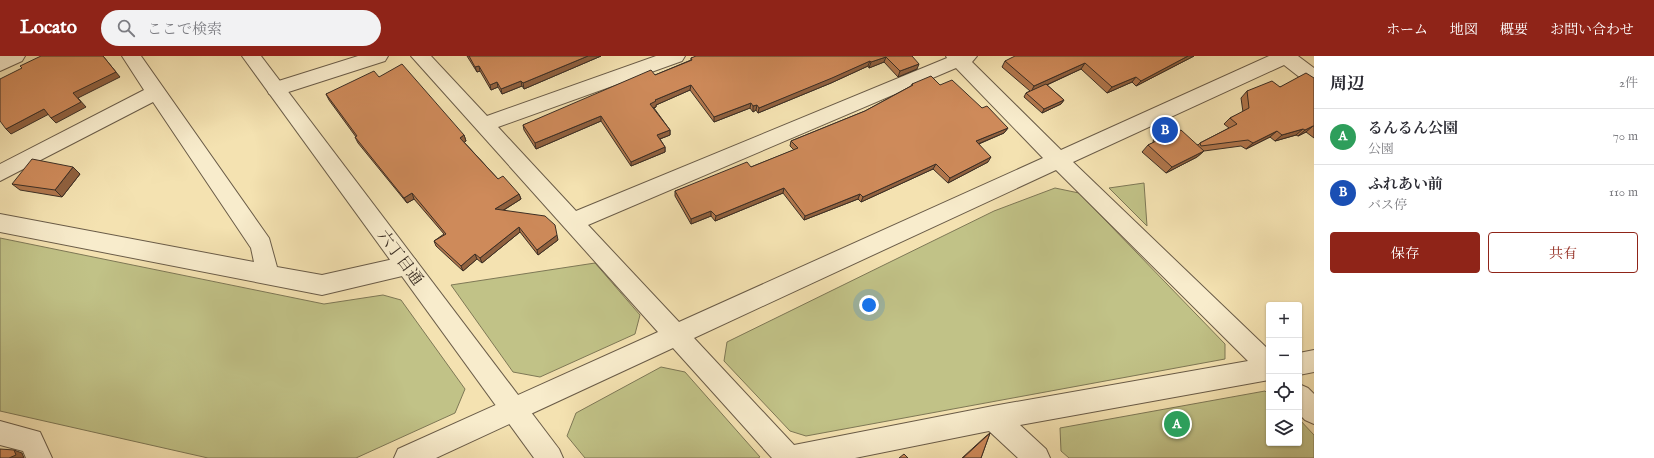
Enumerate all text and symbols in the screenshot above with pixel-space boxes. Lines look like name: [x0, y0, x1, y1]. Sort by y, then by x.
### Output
search box: [101, 10, 381, 46]
text: Locato: [20, 16, 77, 40]
icon: search: [115, 17, 137, 39]
text: ここで検索: [147, 20, 222, 39]
text: ホーム: [1386, 21, 1428, 39]
text: 地図: [1450, 21, 1478, 39]
text: 概要: [1500, 21, 1528, 39]
text: お問い合わせ: [1550, 21, 1634, 39]
text: 周辺: [1330, 74, 1364, 95]
text: 2件: [1619, 75, 1638, 92]
pin: B: [1152, 115, 1178, 145]
text: るんるん公園: [1368, 119, 1458, 138]
text: A: [1339, 128, 1347, 145]
text: 70 m: [1613, 128, 1638, 145]
text: 公園: [1368, 141, 1394, 158]
text: ふれあい前: [1368, 175, 1443, 194]
text: B: [1339, 184, 1347, 201]
text: 110 m: [1609, 184, 1638, 201]
text: バス停: [1368, 197, 1407, 214]
street label: 六丁目通: [372, 227, 427, 290]
button: 保存: [1330, 232, 1480, 273]
button: 共有: [1488, 232, 1638, 273]
your location: [859, 295, 879, 315]
map controls: [1266, 302, 1302, 446]
button: +: [1266, 302, 1302, 338]
button: −: [1266, 338, 1302, 374]
button: locate: [1266, 374, 1302, 410]
pin: A: [1164, 409, 1190, 439]
button: layers: [1266, 410, 1302, 446]

